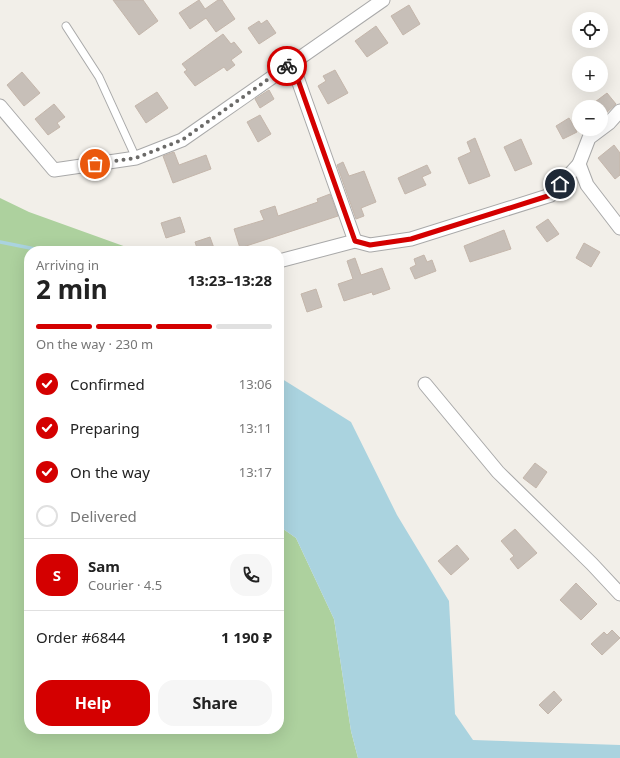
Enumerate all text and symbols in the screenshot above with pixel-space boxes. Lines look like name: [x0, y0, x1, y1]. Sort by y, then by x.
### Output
map controls: [572, 12, 608, 136]
button: locate: [572, 12, 608, 48]
courier: [267, 46, 307, 86]
icon: bike: [276, 55, 298, 77]
button: +: [572, 56, 608, 92]
button: −: [572, 100, 608, 136]
pin: [78, 147, 112, 181]
icon: bag: [84, 153, 106, 175]
pin: [543, 167, 577, 201]
icon: home: [549, 173, 571, 195]
text: Arriving in: [36, 256, 99, 274]
text: 13:23–13:28: [187, 270, 272, 290]
text: 2 min: [36, 271, 108, 307]
text: On the way · 230 m: [36, 335, 153, 353]
icon: check: [36, 373, 58, 395]
text: Confirmed: [70, 374, 145, 394]
text: 13:06: [239, 375, 272, 393]
icon: check: [36, 417, 58, 439]
text: Preparing: [70, 418, 140, 438]
text: 13:11: [239, 419, 272, 437]
icon: check: [36, 461, 58, 483]
text: On the way: [70, 462, 150, 482]
text: 13:17: [239, 463, 272, 481]
text: Delivered: [70, 506, 137, 526]
button: phone: [230, 554, 272, 596]
text: Sam: [88, 556, 120, 576]
text: S: [53, 565, 61, 585]
text: Courier · 4.5: [88, 576, 162, 594]
text: Order #6844: [36, 627, 125, 647]
text: 1 190 ₽: [221, 627, 272, 647]
button: Help: [36, 680, 150, 726]
button: Share: [158, 680, 272, 726]

